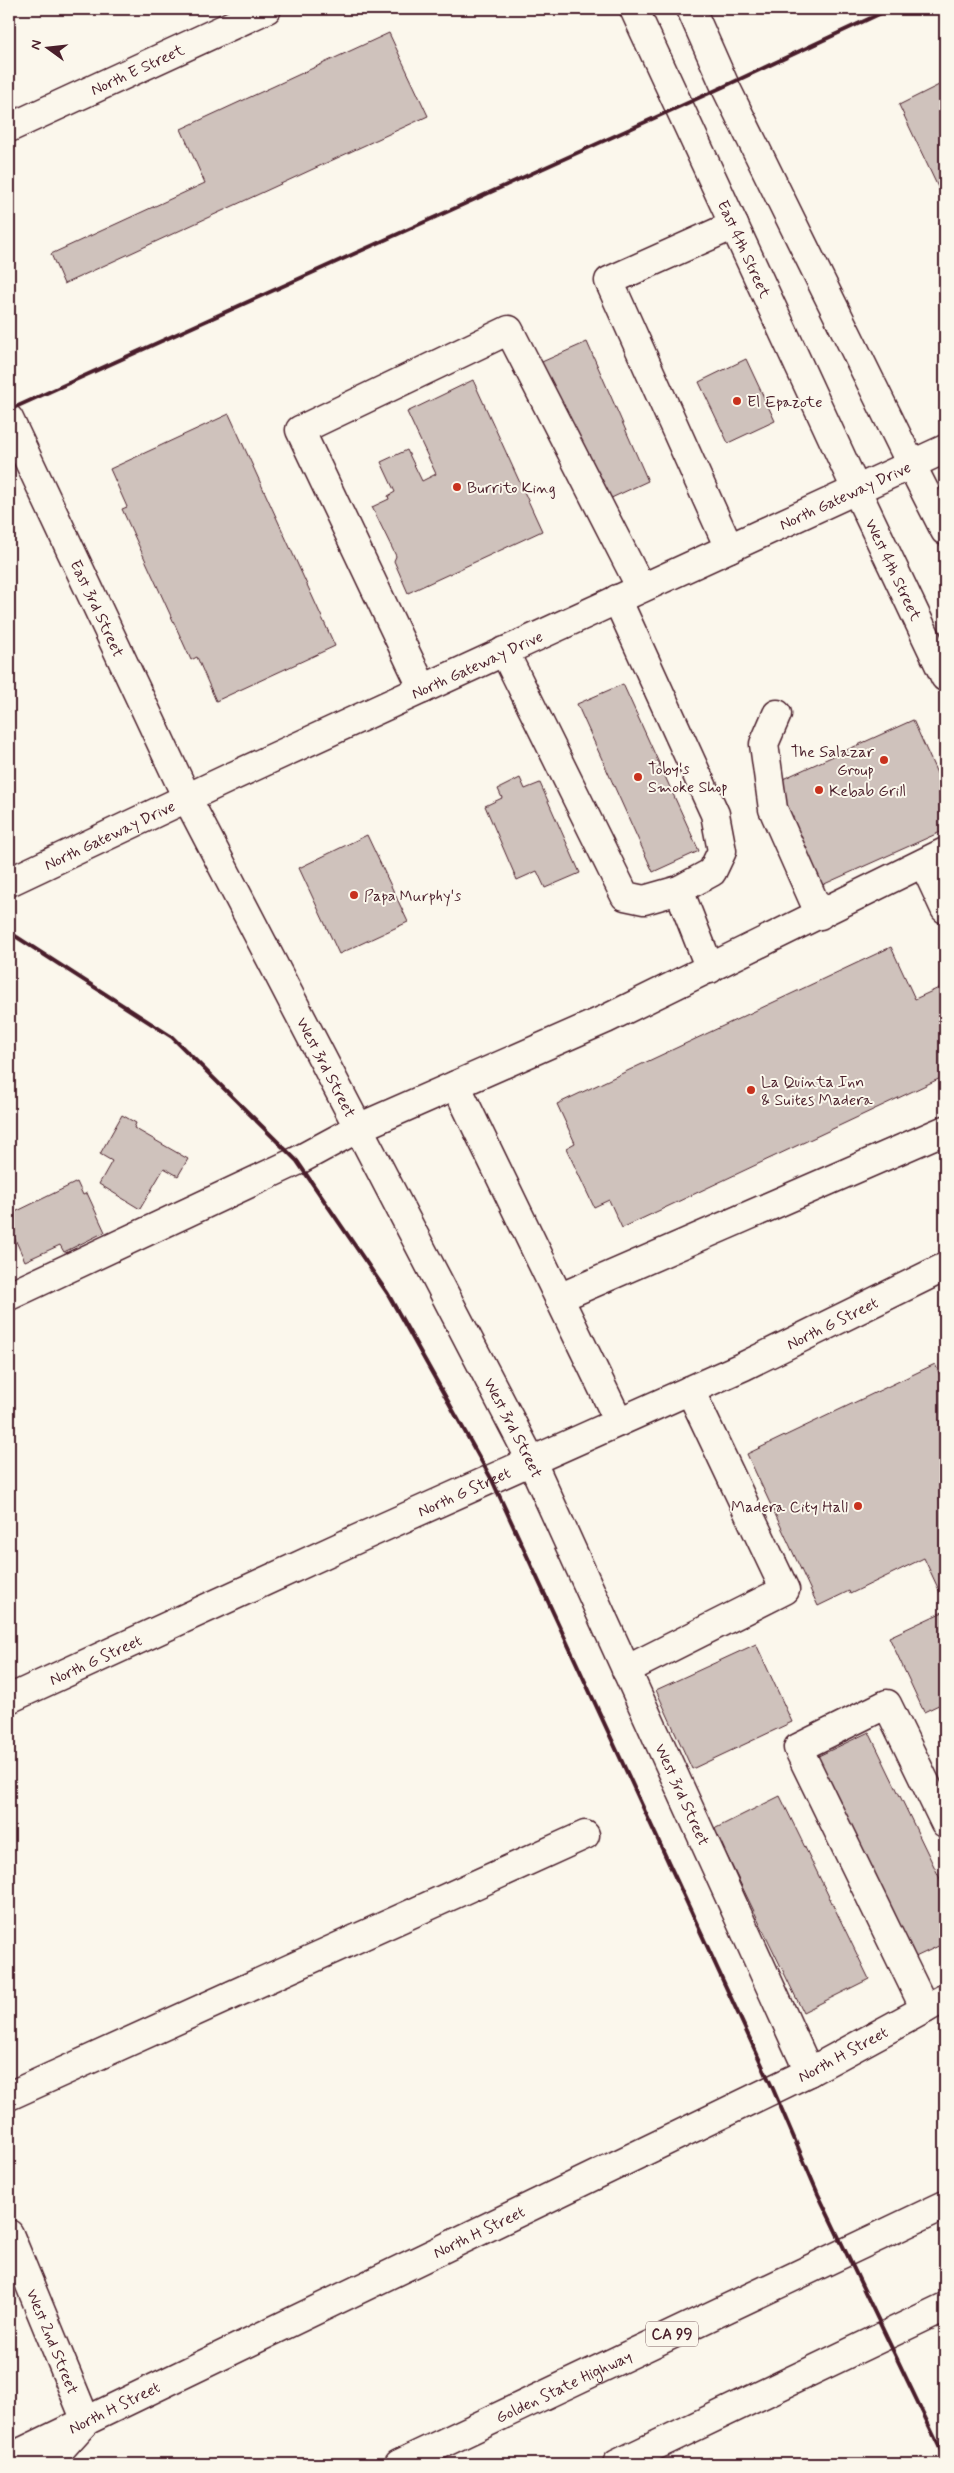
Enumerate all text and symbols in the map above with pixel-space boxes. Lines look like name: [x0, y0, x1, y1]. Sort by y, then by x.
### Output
north arrow: [22, 22, 72, 72]
text: N: [27, 38, 46, 52]
street label: North E Street: [87, 39, 188, 101]
street label: East 4th Street: [712, 197, 775, 302]
place label: El Epazote: [747, 392, 822, 413]
marker: El Epazote: [731, 395, 743, 407]
street label: North Gateway Drive: [776, 457, 915, 536]
place label: Burrito King: [467, 478, 556, 499]
marker: Burrito King: [451, 481, 463, 493]
street label: West 4th Street: [860, 516, 926, 625]
street label: East 3rd Street: [65, 557, 129, 661]
street label: North Gateway Drive: [408, 626, 546, 705]
place label: The Salazar Group: [791, 742, 875, 781]
marker: The Salazar Group: [878, 754, 890, 766]
place label: Toby's Smoke Shop: [648, 759, 728, 798]
marker: Toby's Smoke Shop: [632, 771, 644, 783]
place label: Kebab Grill: [829, 781, 906, 802]
marker: Kebab Grill: [813, 784, 825, 796]
street label: North Gateway Drive: [41, 796, 179, 876]
place label: Papa Murphy's: [364, 886, 461, 907]
marker: Papa Murphy's: [348, 889, 360, 901]
street label: West 3rd Street: [291, 1014, 360, 1122]
place label: La Quinta Inn & Suites Madera: [761, 1072, 873, 1111]
marker: La Quinta Inn & Suites Madera: [745, 1084, 757, 1096]
street label: North G Street: [783, 1293, 882, 1355]
street label: West 3rd Street: [478, 1374, 547, 1482]
street label: North G Street: [415, 1463, 514, 1523]
place label: Madera City Hall: [731, 1497, 848, 1518]
marker: Madera City Hall: [852, 1500, 864, 1512]
street label: North G Street: [46, 1630, 146, 1691]
street label: West 3rd Street: [649, 1741, 714, 1850]
street label: North H Street: [795, 2022, 892, 2088]
street label: North H Street: [430, 2202, 529, 2264]
street label: West 2nd Street: [21, 2286, 83, 2398]
road number: CA 99: [646, 2322, 698, 2346]
street label: Golden State Highway: [493, 2346, 636, 2429]
street label: North H Street: [65, 2377, 164, 2440]

